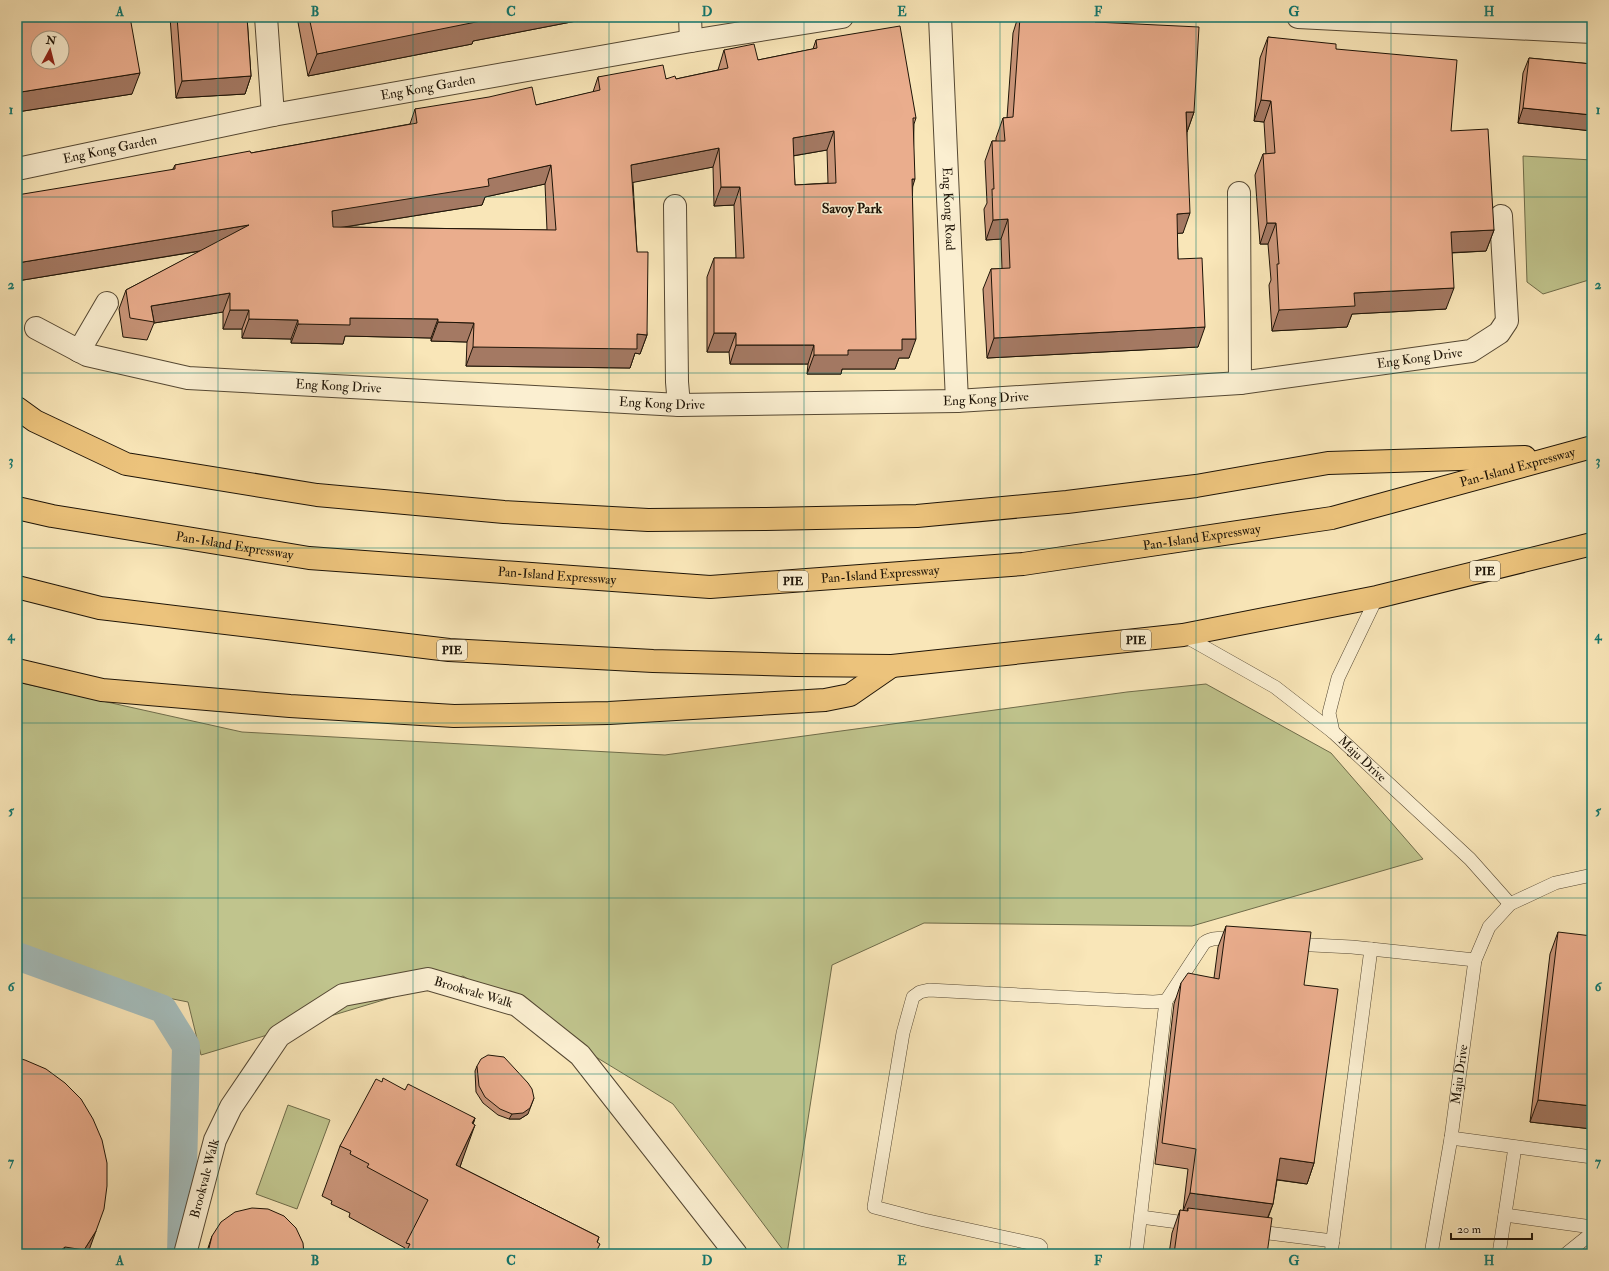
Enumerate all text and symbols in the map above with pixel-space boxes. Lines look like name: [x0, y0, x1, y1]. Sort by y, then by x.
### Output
text: A: [115, 4, 125, 20]
text: B: [311, 4, 319, 20]
text: C: [506, 4, 516, 20]
text: D: [702, 4, 713, 20]
text: E: [897, 4, 907, 20]
text: F: [1094, 4, 1103, 20]
text: G: [1289, 4, 1300, 20]
text: H: [1484, 4, 1495, 20]
north arrow: [30, 30, 70, 70]
text: N: [44, 33, 58, 48]
street label: Eng Kong Garden: [379, 71, 477, 104]
text: 1: [9, 102, 14, 118]
text: 1: [1596, 102, 1601, 118]
street label: Eng Kong Garden: [61, 132, 159, 167]
street label: Eng Kong Road: [939, 167, 958, 251]
district label: Savoy Park: [822, 200, 883, 218]
text: 2: [8, 277, 15, 293]
text: 2: [1595, 277, 1602, 293]
street label: Eng Kong Drive: [1376, 344, 1464, 372]
street label: Eng Kong Drive: [295, 376, 382, 397]
street label: Eng Kong Drive: [943, 388, 1030, 409]
street label: Eng Kong Drive: [619, 394, 706, 413]
street label: Pan-Island Expressway: [1458, 444, 1578, 491]
text: 3: [9, 453, 14, 469]
text: 3: [1596, 453, 1601, 469]
street label: Pan-Island Expressway: [1142, 521, 1262, 554]
street label: Pan-Island Expressway: [175, 528, 295, 564]
road number: PIE: [1470, 561, 1500, 581]
street label: Pan-Island Expressway: [820, 562, 940, 587]
street label: Pan-Island Expressway: [497, 564, 617, 589]
road number: PIE: [778, 571, 808, 591]
text: 4: [6, 628, 15, 644]
text: 4: [1593, 628, 1602, 644]
road number: PIE: [1121, 630, 1151, 650]
road number: PIE: [437, 640, 467, 660]
street label: Maju Drive: [1335, 733, 1390, 786]
text: 5: [8, 803, 14, 819]
text: 5: [1595, 803, 1601, 819]
street label: Brookvale Walk: [432, 973, 515, 1012]
text: 6: [8, 979, 16, 995]
text: 6: [1595, 979, 1603, 995]
street label: Maju Drive: [1448, 1043, 1472, 1105]
street label: Brookvale Walk: [187, 1136, 223, 1220]
text: 7: [8, 1154, 15, 1170]
text: 7: [1595, 1154, 1602, 1170]
scale bar: [1451, 1215, 1532, 1241]
text: 20 m: [1457, 1222, 1482, 1237]
text: A: [115, 1253, 125, 1269]
text: B: [311, 1253, 319, 1269]
text: C: [506, 1253, 516, 1269]
text: D: [702, 1253, 713, 1269]
text: E: [897, 1253, 907, 1269]
text: F: [1094, 1253, 1103, 1269]
text: G: [1289, 1253, 1300, 1269]
text: H: [1484, 1253, 1495, 1269]

